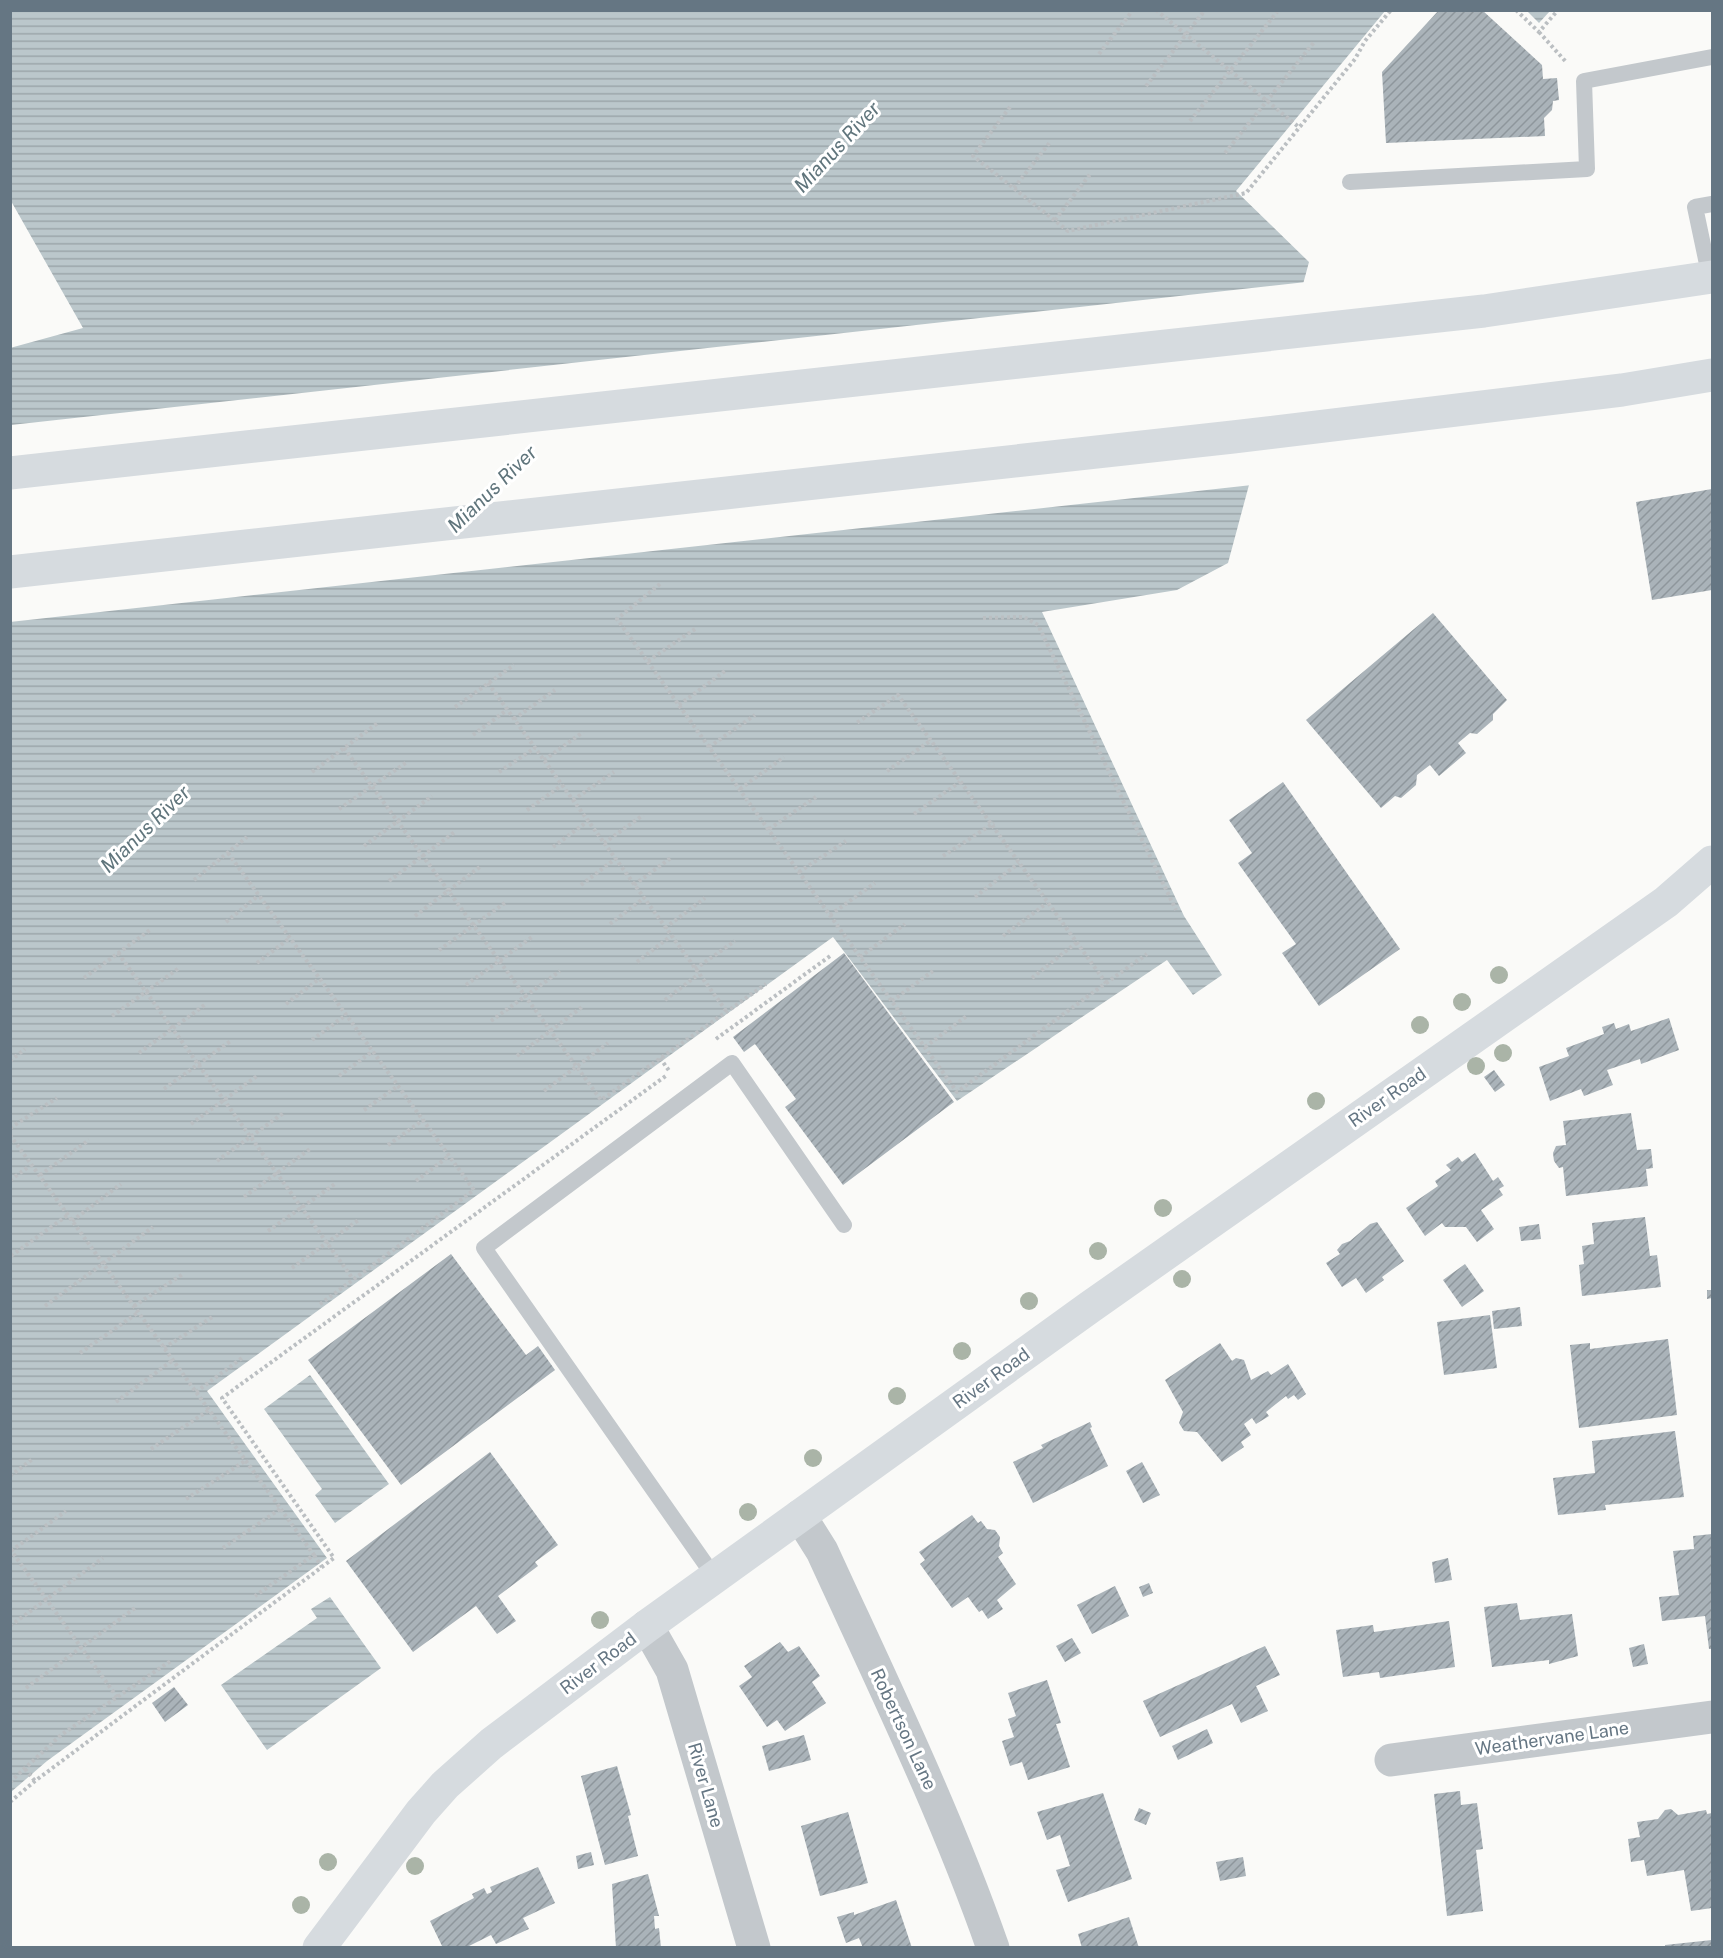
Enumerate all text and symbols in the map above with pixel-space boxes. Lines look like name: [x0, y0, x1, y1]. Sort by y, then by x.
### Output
water label: Mianus River: [789, 96, 885, 197]
water label: Mianus River: [442, 440, 542, 538]
water label: Mianus River: [95, 780, 195, 878]
street label: River Road: [1344, 1063, 1430, 1131]
street label: River Road: [949, 1343, 1033, 1413]
street label: River Road: [556, 1628, 640, 1698]
street label: Robertson Lane: [867, 1665, 941, 1793]
street label: Weathervane Lane: [1474, 1717, 1630, 1759]
street label: River Lane: [684, 1740, 728, 1830]

